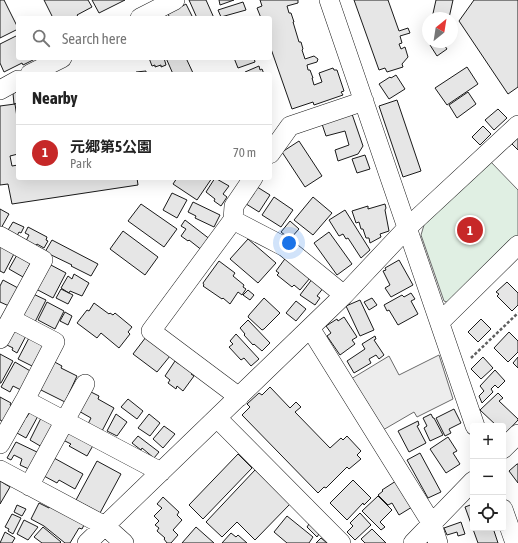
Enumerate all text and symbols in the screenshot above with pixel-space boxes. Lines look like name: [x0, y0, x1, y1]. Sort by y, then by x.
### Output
north arrow: [422, 12, 458, 48]
search box: [16, 16, 272, 60]
icon: search: [30, 27, 52, 49]
text: Search here: [62, 30, 127, 47]
text: Nearby: [32, 88, 78, 108]
text: 元郷第5公園: [70, 138, 152, 155]
text: 1: [42, 145, 48, 160]
text: 70 m: [233, 145, 256, 160]
text: Park: [70, 156, 92, 171]
pin: 1: [457, 215, 483, 245]
your location: [279, 233, 299, 253]
map controls: [470, 423, 506, 531]
button: +: [470, 423, 506, 459]
button: −: [470, 459, 506, 495]
button: locate: [470, 495, 506, 531]

